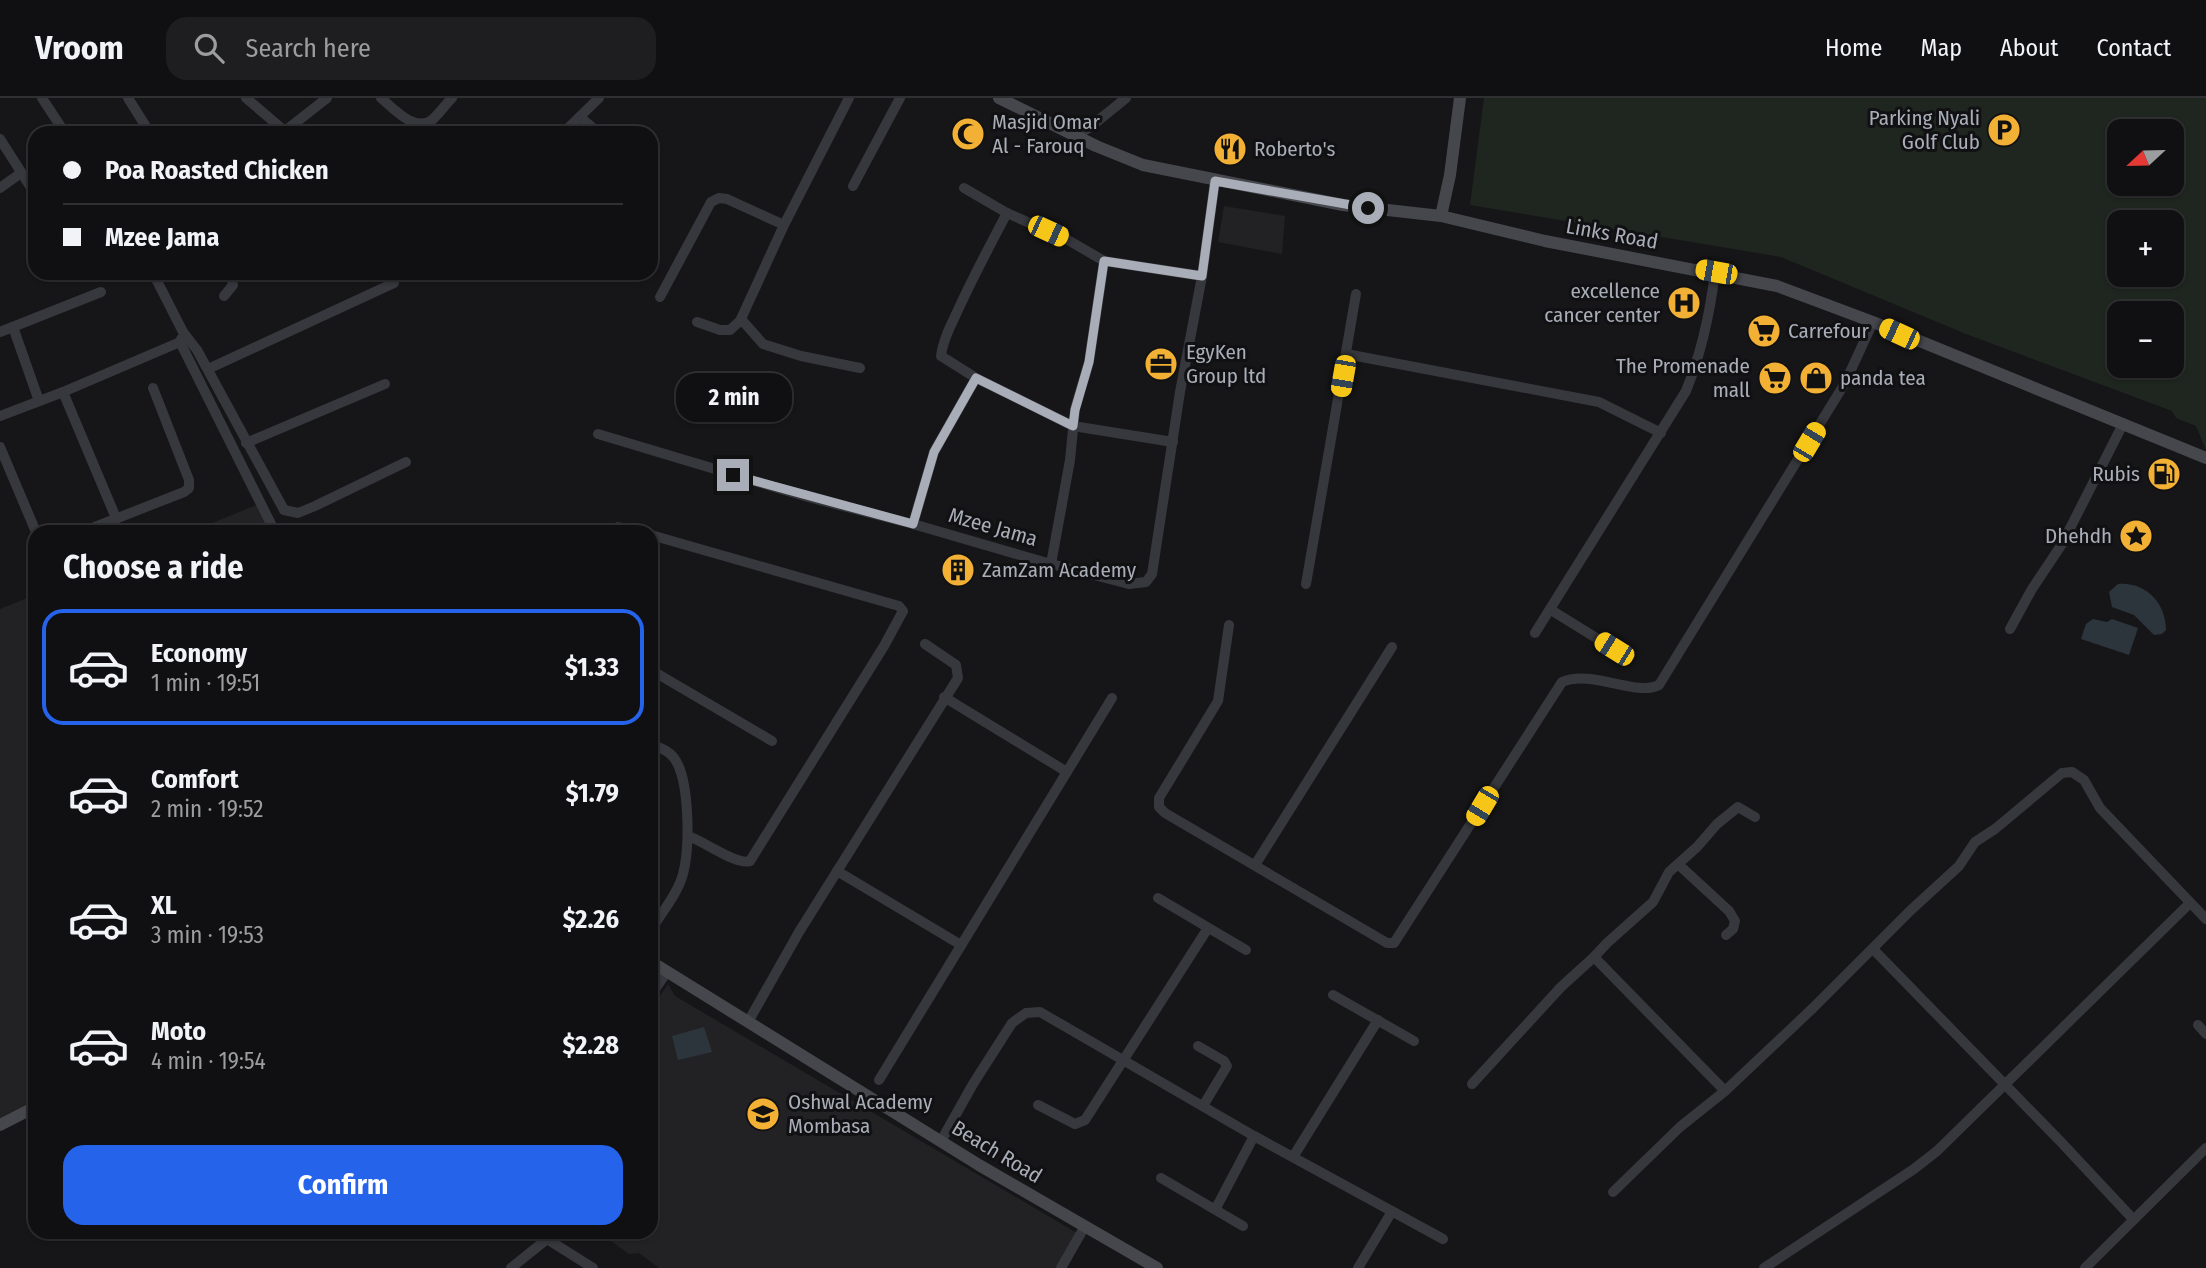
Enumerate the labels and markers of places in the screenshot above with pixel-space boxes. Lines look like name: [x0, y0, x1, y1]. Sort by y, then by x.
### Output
place label: Parking Nyali Golf Club: [1869, 105, 1980, 155]
place label: Masjid Omar Al - Farouq: [992, 109, 1100, 159]
parking icon: Parking Nyali Golf Club: [1985, 111, 2023, 149]
mosque icon: Masjid Omar Al - Farouq: [949, 115, 987, 153]
restaurant icon: Roberto's: [1211, 130, 1249, 168]
place label: Roberto's: [1254, 136, 1335, 162]
place label: excellence cancer center: [1544, 278, 1661, 328]
hospital icon: excellence cancer center: [1665, 284, 1703, 322]
supermarket icon: Carrefour: [1745, 312, 1783, 350]
place label: Carrefour: [1788, 318, 1869, 344]
place label: EgyKen Group ltd: [1186, 339, 1266, 389]
office icon: EgyKen Group ltd: [1142, 345, 1180, 383]
place label: The Promenade mall: [1616, 353, 1750, 403]
supermarket icon: The Promenade mall: [1756, 359, 1794, 397]
shop icon: panda tea: [1797, 359, 1835, 397]
place label: panda tea: [1840, 365, 1926, 391]
fuel station icon: Rubis: [2145, 455, 2183, 493]
place label: Rubis: [2092, 461, 2140, 487]
place icon: Dhehdh: [2117, 517, 2155, 555]
place label: Dhehdh: [2045, 523, 2112, 549]
building icon: ZamZam Academy: [939, 551, 977, 589]
place label: ZamZam Academy: [982, 557, 1137, 583]
place label: Oshwal Academy Mombasa: [788, 1089, 933, 1139]
school or university icon: Oshwal Academy Mombasa: [744, 1095, 782, 1133]

